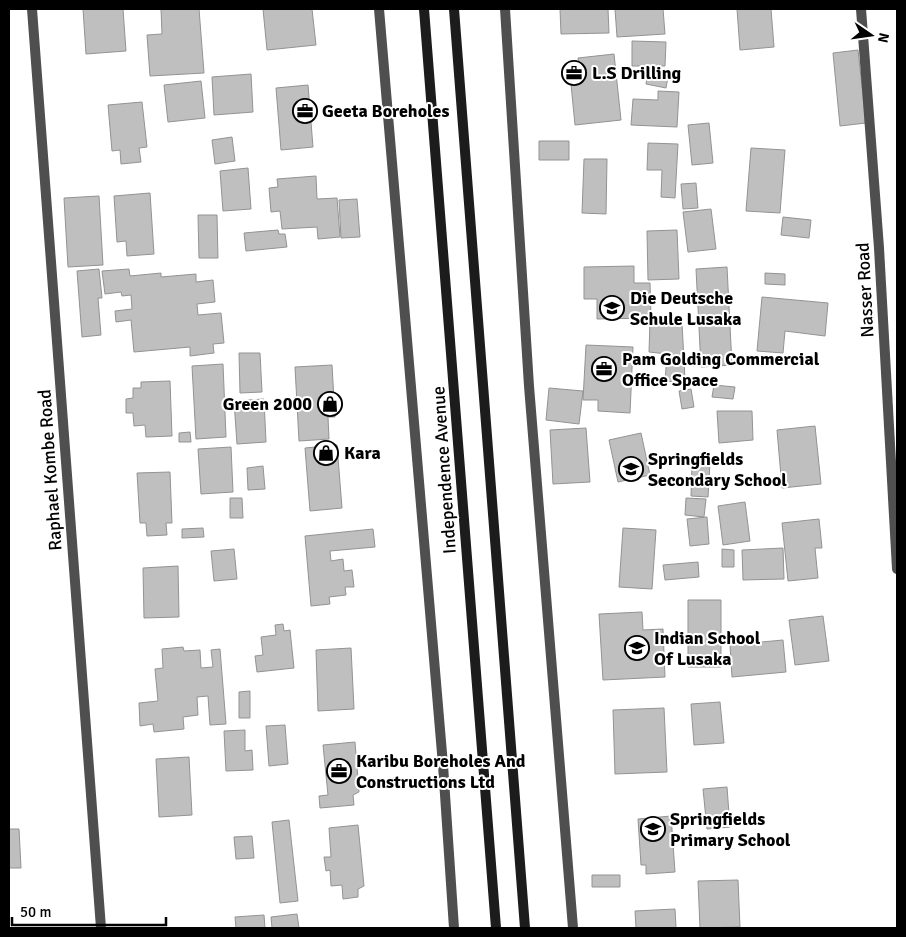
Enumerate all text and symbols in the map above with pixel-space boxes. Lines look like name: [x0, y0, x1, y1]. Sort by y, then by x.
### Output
north arrow: [846, 10, 896, 60]
text: N: [874, 31, 893, 44]
office icon: L.S Drilling: [561, 60, 587, 86]
place label: L.S Drilling: [592, 62, 681, 84]
office icon: Geeta Boreholes: [292, 98, 318, 124]
place label: Geeta Boreholes: [322, 100, 449, 122]
street label: Nasser Road: [852, 242, 878, 338]
place label: Die Deutsche Schule Lusaka: [630, 287, 742, 330]
school or university icon: Die Deutsche Schule Lusaka: [599, 295, 625, 321]
place label: Pam Golding Commercial Office Space: [622, 348, 820, 391]
office icon: Pam Golding Commercial Office Space: [591, 356, 617, 382]
street label: Independence Avenue: [427, 385, 461, 555]
street label: Raphael Kombe Road: [33, 389, 67, 551]
shop icon: Green 2000: [317, 391, 343, 417]
place label: Green 2000: [223, 393, 312, 415]
shop icon: Kara: [313, 440, 339, 466]
place label: Kara: [344, 442, 381, 464]
place label: Springfields Secondary School: [648, 448, 787, 491]
school or university icon: Springfields Secondary School: [618, 456, 644, 482]
place label: Indian School Of Lusaka: [654, 627, 761, 670]
school or university icon: Indian School Of Lusaka: [624, 635, 650, 661]
place label: Karibu Boreholes And Constructions Ltd: [356, 750, 526, 793]
office icon: Karibu Boreholes And Constructions Ltd: [326, 758, 352, 784]
place label: Springfields Primary School: [670, 808, 791, 851]
school or university icon: Springfields Primary School: [640, 816, 666, 842]
scale bar: [12, 894, 166, 926]
text: 50 m: [20, 903, 51, 921]

